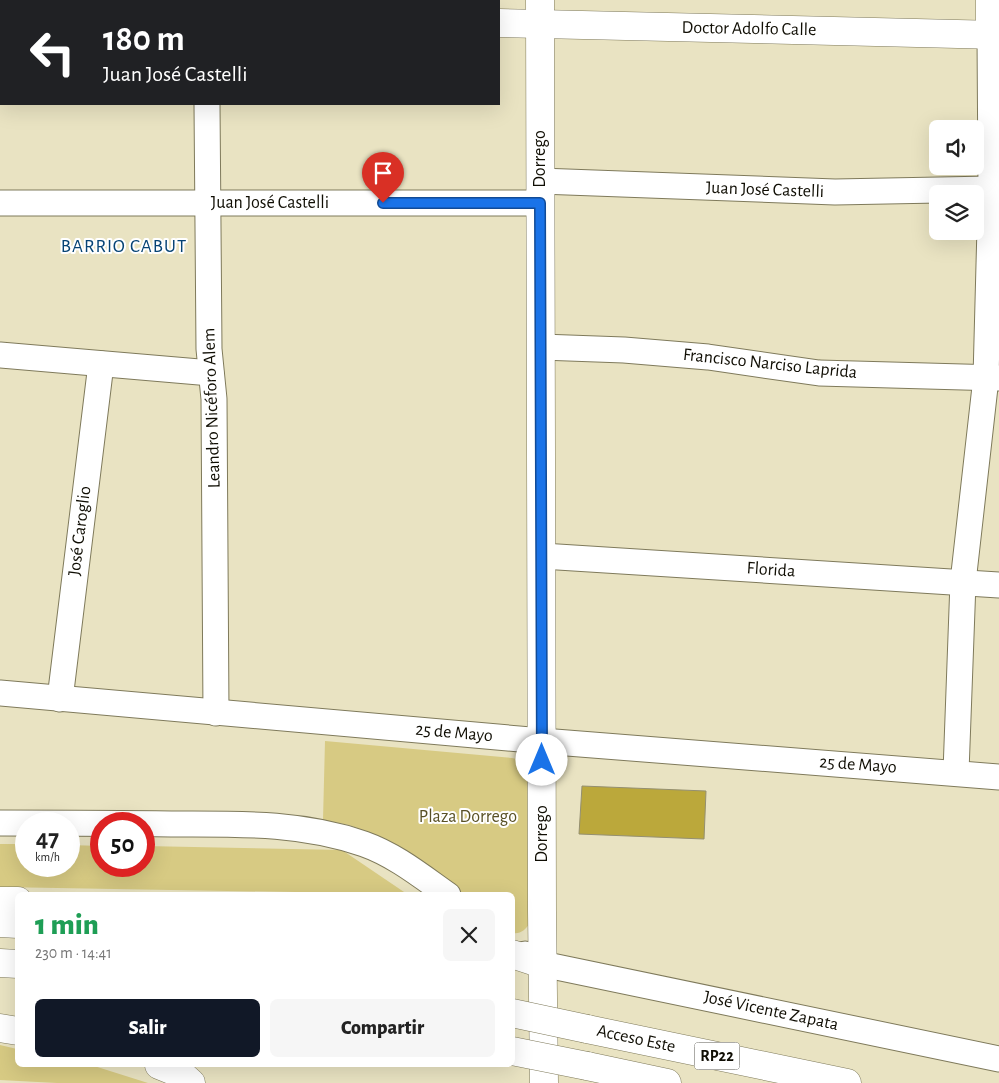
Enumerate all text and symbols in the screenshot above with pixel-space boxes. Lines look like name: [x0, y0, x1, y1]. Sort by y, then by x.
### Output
street label: Doctor Adolfo Calle: [681, 19, 817, 39]
icon: left: [20, 20, 85, 85]
text: 180 m: [103, 22, 185, 57]
text: Juan José Castelli: [103, 63, 248, 85]
map controls: [929, 120, 984, 240]
button: sound: [929, 120, 984, 175]
street label: Dorrego: [531, 130, 549, 188]
pin: [362, 152, 404, 203]
icon: arrive: [369, 159, 397, 187]
street label: Juan José Castelli: [706, 179, 824, 201]
button: layers: [929, 185, 984, 240]
street label: Juan José Castelli: [211, 194, 329, 212]
district label: BARRIO CABUT: [61, 237, 187, 256]
street label: Leandro Nicéforo Alem: [200, 327, 224, 489]
street label: Francisco Narciso Laprida: [682, 346, 858, 382]
street label: José Caroglio: [66, 485, 94, 577]
street label: Florida: [746, 559, 796, 581]
street label: 25 de Mayo: [415, 721, 494, 745]
position arrow: [515, 733, 567, 785]
street label: 25 de Mayo: [819, 753, 898, 777]
street label: Dorrego: [533, 805, 551, 863]
park label: Plaza Dorrego: [419, 808, 517, 826]
speed limit sign: 50: [90, 812, 155, 877]
text: 47: [36, 826, 59, 851]
text: km/h: [35, 851, 60, 863]
button: close: [443, 909, 495, 961]
text: 1 min: [35, 910, 99, 940]
text: 230 m · 14:41: [35, 945, 112, 961]
street label: José Vicente Zapata: [702, 988, 840, 1034]
button: Salir: [35, 999, 260, 1057]
button: Compartir: [270, 999, 495, 1057]
street label: Acceso Este: [595, 1022, 677, 1056]
road number: RP22: [694, 1042, 740, 1070]

